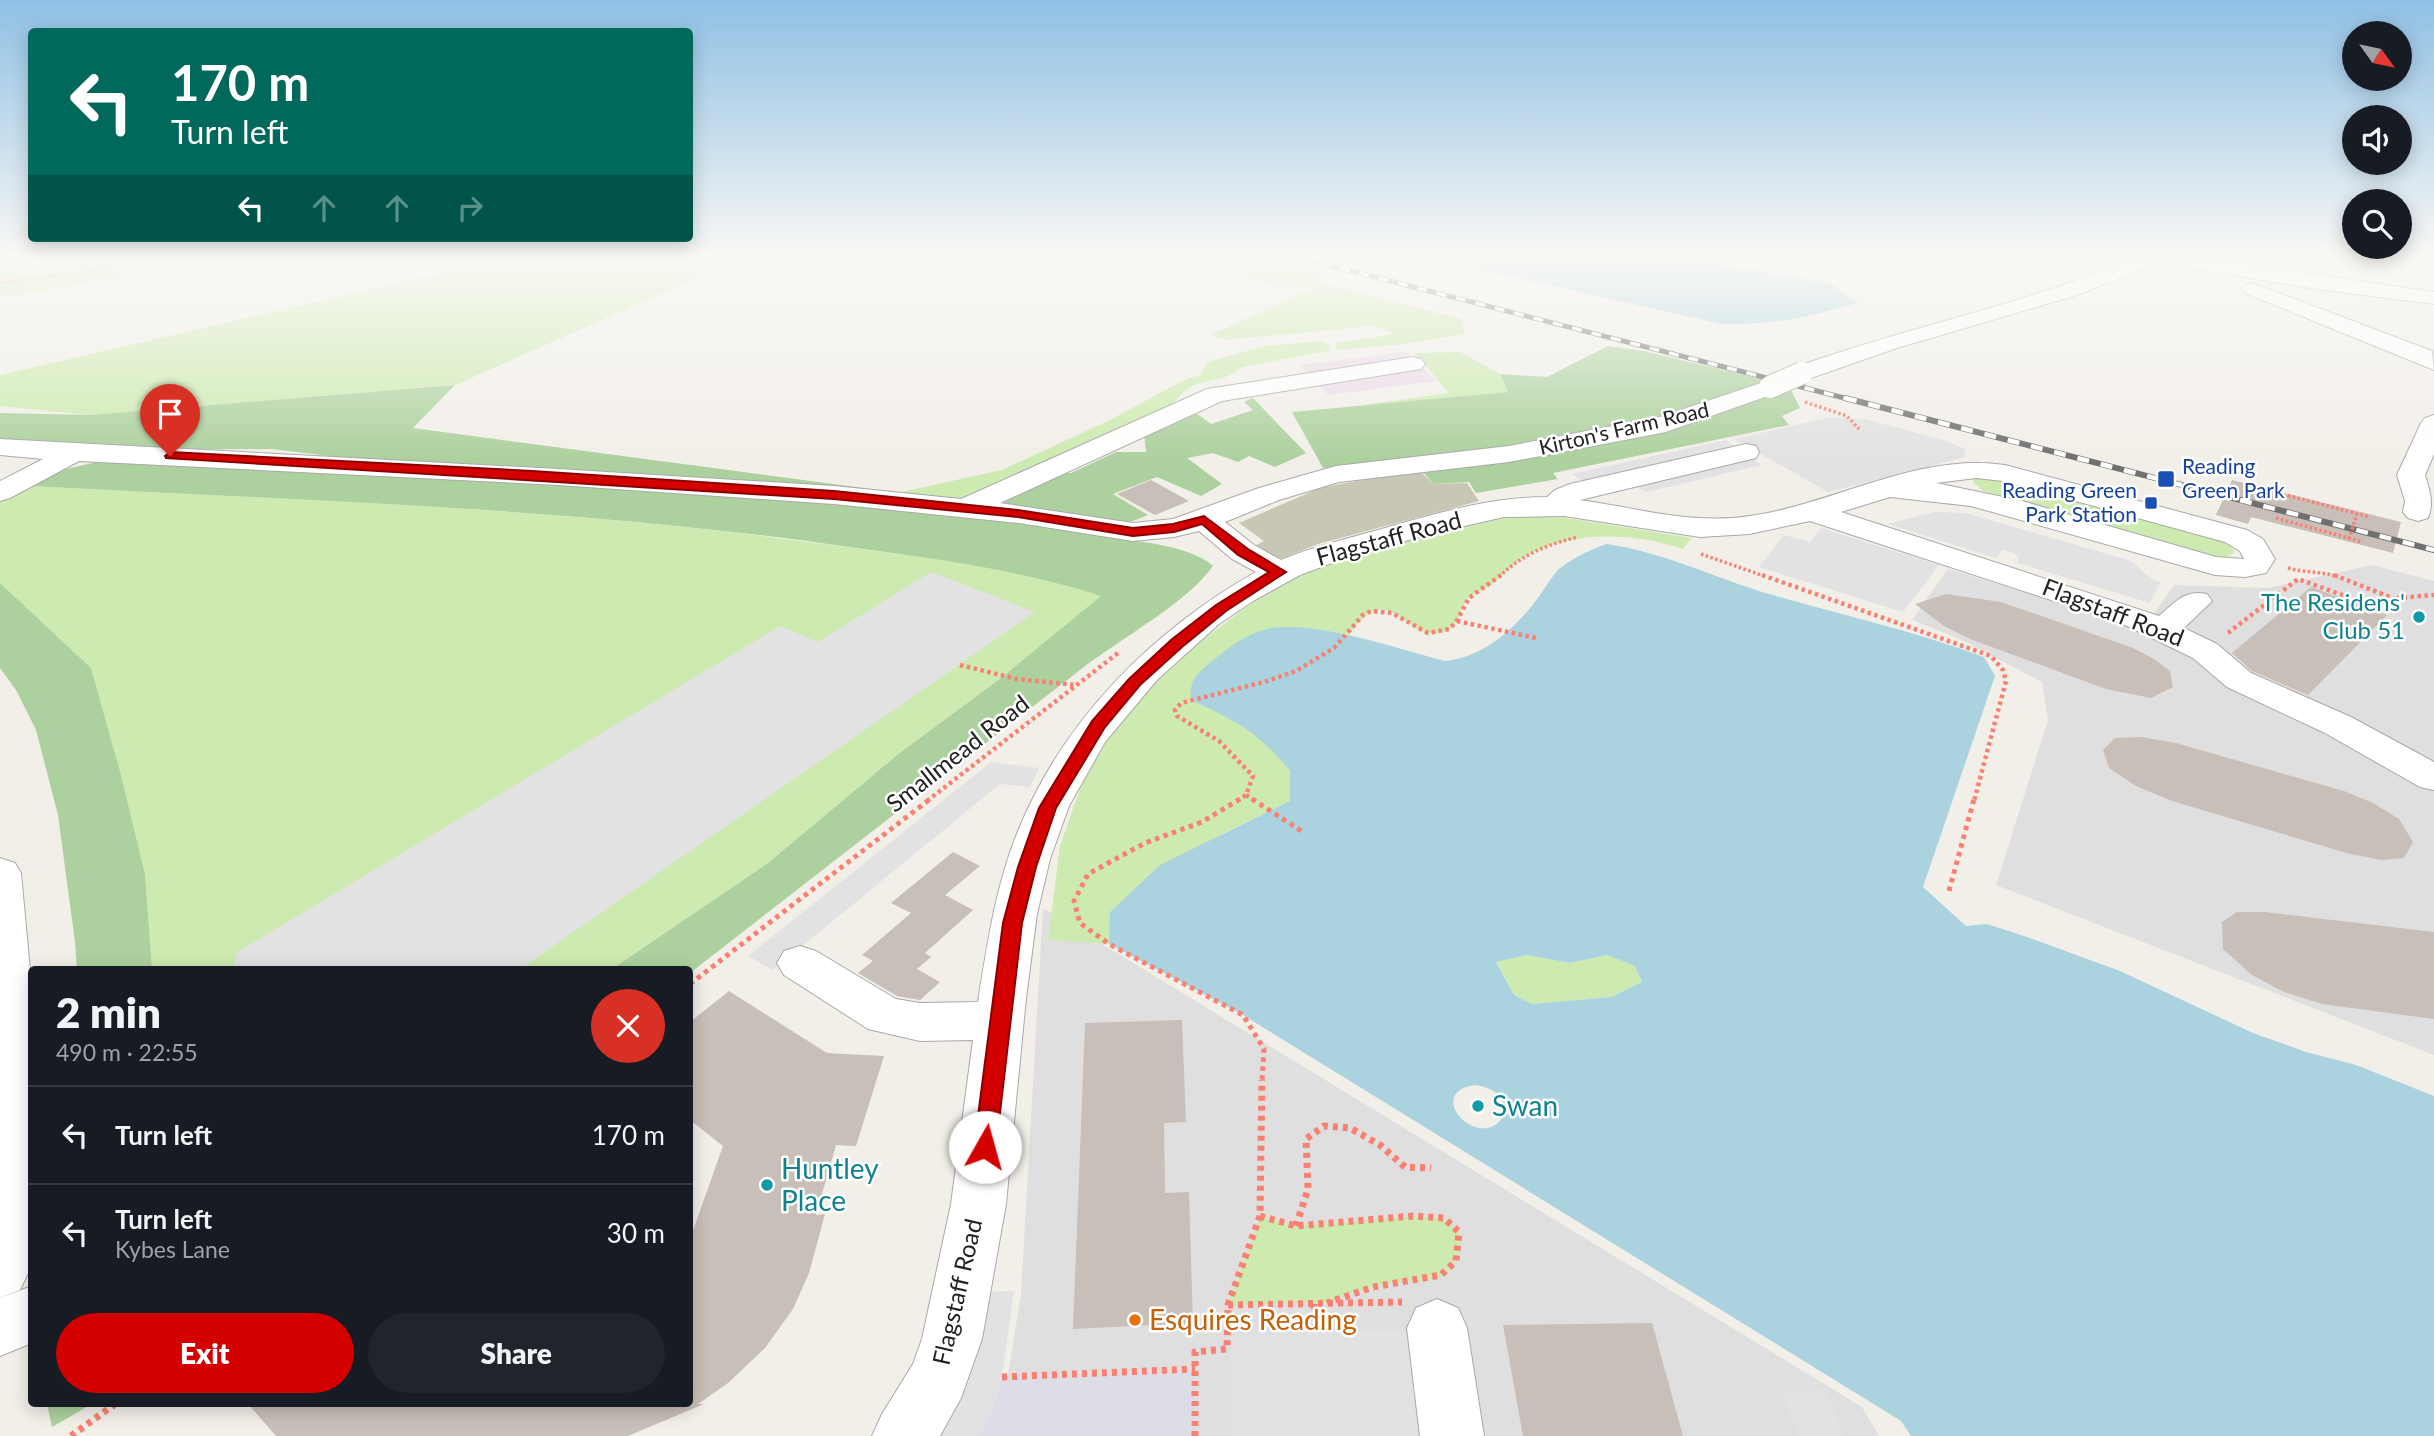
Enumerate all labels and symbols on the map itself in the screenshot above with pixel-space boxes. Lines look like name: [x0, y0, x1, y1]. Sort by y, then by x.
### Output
north arrow: [2342, 21, 2412, 91]
pin: [140, 384, 200, 456]
street label: Kirton's Farm Road: [1536, 396, 1711, 459]
place label: Reading Green Park: [2182, 453, 2285, 502]
marker: Reading Green Park: [2156, 469, 2176, 489]
place label: Reading Green Park Station: [2002, 477, 2137, 526]
marker: Reading Green Park Station: [2143, 495, 2159, 511]
street label: Flagstaff Road: [1313, 504, 1464, 571]
street label: Flagstaff Road: [2039, 571, 2188, 652]
place label: The Residens' Club 51: [2261, 587, 2405, 644]
marker: The Residens' Club 51: [2411, 609, 2427, 625]
street label: Smallmead Road: [880, 688, 1034, 817]
place label: Swan: [1492, 1088, 1558, 1122]
marker: Swan: [1470, 1098, 1486, 1114]
position arrow: [948, 1110, 1022, 1184]
place label: Huntley Place: [781, 1151, 879, 1217]
marker: Huntley Place: [759, 1177, 775, 1193]
street label: Flagstaff Road: [926, 1216, 987, 1368]
place label: Esquires Reading: [1149, 1302, 1357, 1336]
marker: Esquires Reading: [1127, 1312, 1143, 1328]

